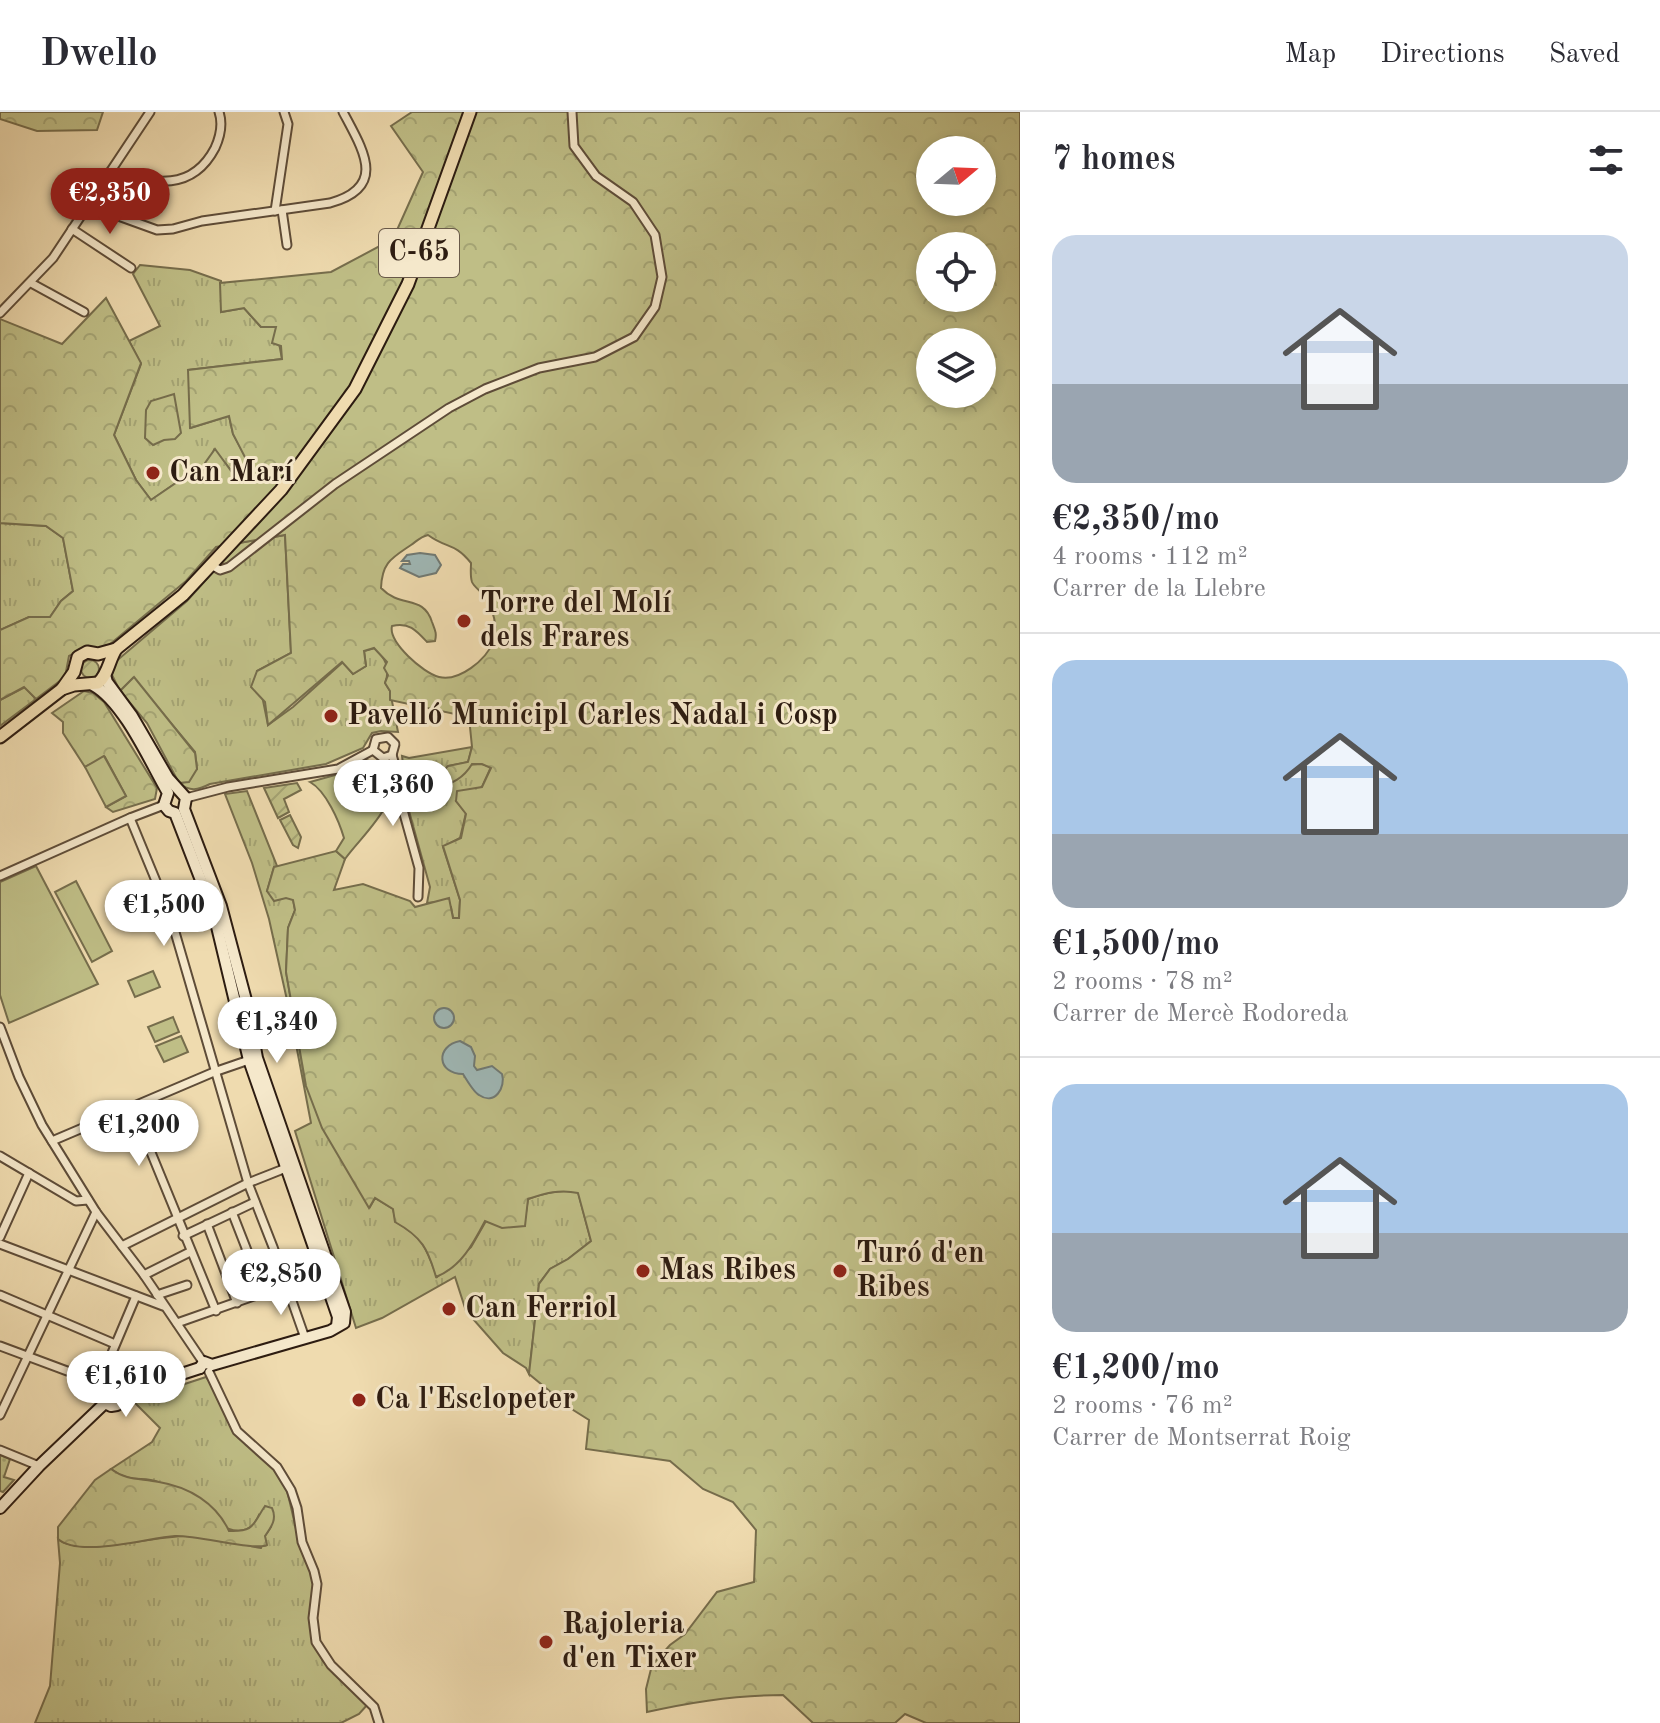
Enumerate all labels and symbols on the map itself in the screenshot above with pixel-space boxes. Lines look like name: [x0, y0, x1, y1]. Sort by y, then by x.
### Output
north arrow: [916, 136, 996, 216]
pin: €2,350: [45, 168, 175, 236]
road number: C-65: [379, 229, 459, 277]
place label: Can Marí: [169, 458, 293, 488]
marker: Can Marí: [144, 464, 162, 482]
place label: Torre del Molí dels Frares: [480, 589, 671, 653]
marker: Torre del Molí dels Frares: [455, 612, 473, 630]
place label: Pavelló Municipl Carles Nadal i Cosp: [347, 701, 838, 731]
marker: Pavelló Municipl Carles Nadal i Cosp: [322, 707, 340, 725]
pin: €1,360: [328, 760, 458, 828]
pin: €1,500: [99, 880, 229, 948]
pin: €1,340: [212, 997, 342, 1065]
pin: €1,200: [74, 1100, 204, 1168]
place label: Turó d'en Ribes: [856, 1239, 985, 1303]
pin: €2,850: [216, 1249, 346, 1317]
place label: Mas Ribes: [659, 1256, 796, 1286]
marker: Mas Ribes: [634, 1262, 652, 1280]
marker: Turó d'en Ribes: [831, 1262, 849, 1280]
place label: Can Ferriol: [465, 1294, 617, 1324]
marker: Can Ferriol: [440, 1300, 458, 1318]
pin: €1,610: [61, 1351, 191, 1419]
place label: Ca l'Esclopeter: [375, 1385, 575, 1415]
marker: Ca l'Esclopeter: [350, 1391, 368, 1409]
place label: Rajoleria d'en Tixer: [562, 1610, 697, 1674]
marker: Rajoleria d'en Tixer: [537, 1633, 555, 1651]

